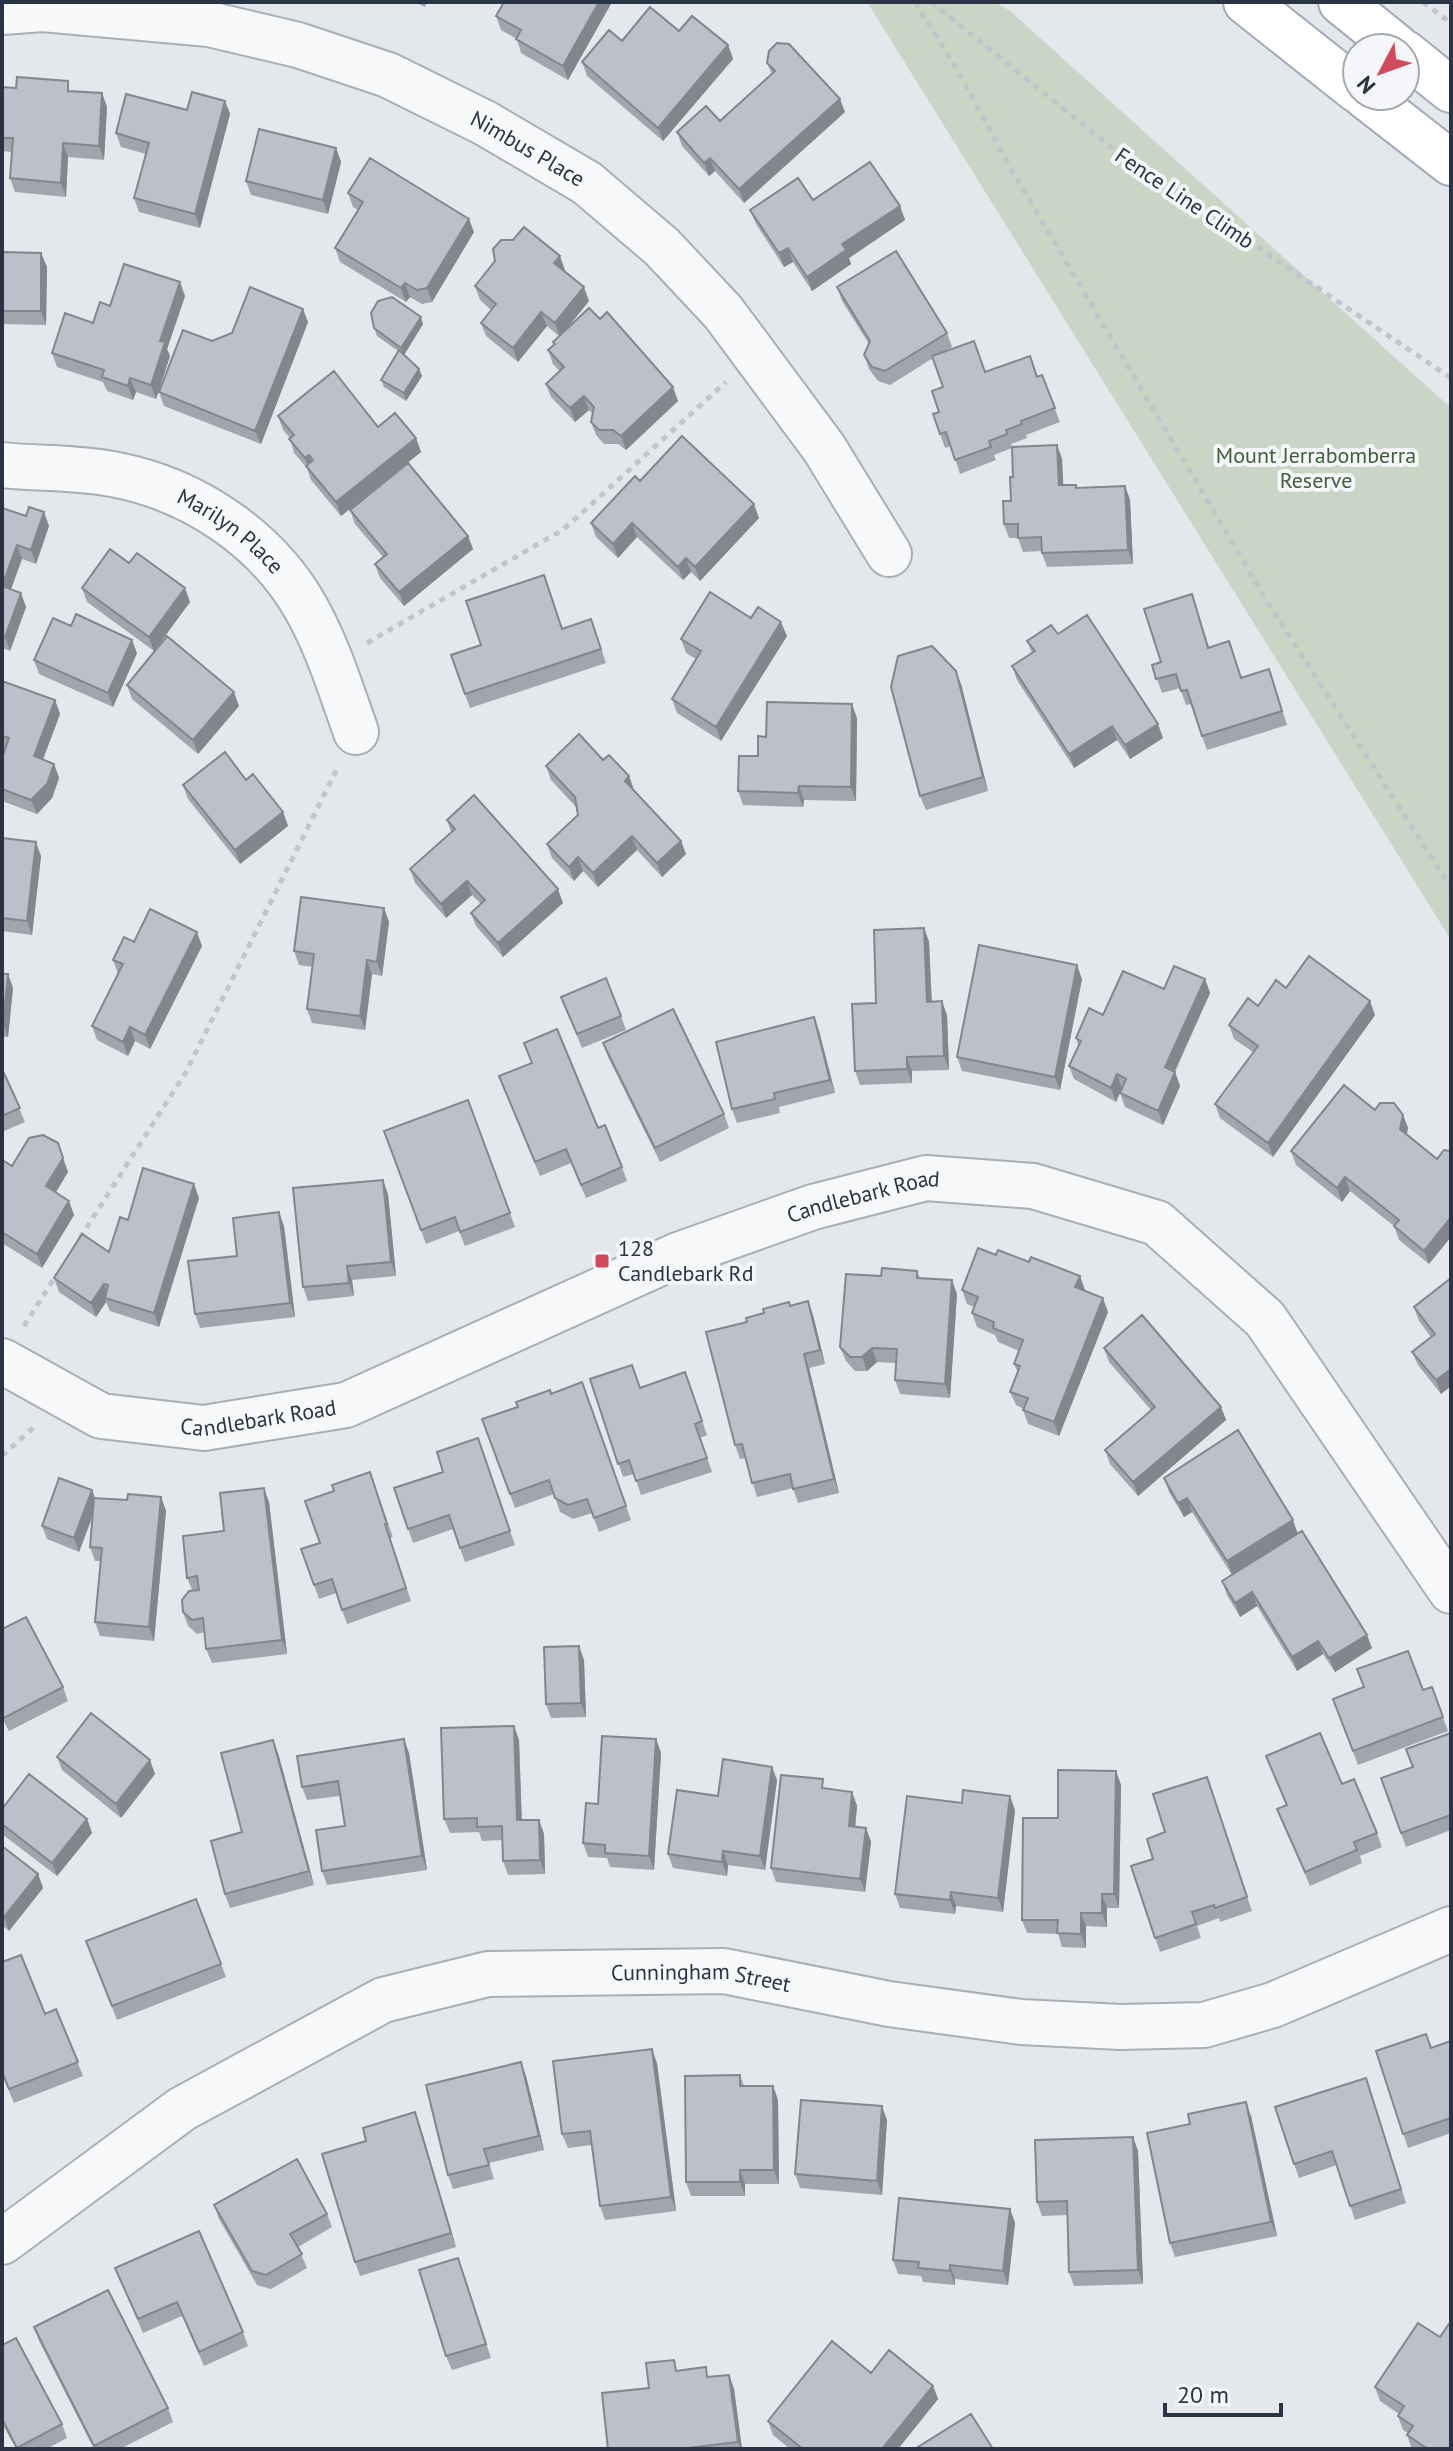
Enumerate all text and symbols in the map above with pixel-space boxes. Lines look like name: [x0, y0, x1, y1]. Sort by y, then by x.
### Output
north arrow: [1341, 32, 1421, 112]
text: N: [1351, 70, 1381, 100]
street label: Nimbus Place: [466, 104, 590, 193]
street label: Fence Line Climb: [1110, 141, 1260, 255]
park label: Mount Jerrabomberra Reserve: [1216, 441, 1416, 494]
street label: Marilyn Place: [173, 482, 290, 579]
street label: Candlebark Road: [783, 1164, 941, 1229]
place label: 128 Candlebark Rd: [618, 1234, 754, 1287]
marker: 128 Candlebark Rd: [593, 1252, 611, 1270]
street label: Candlebark Road: [179, 1393, 338, 1442]
street label: Cunningham Street: [611, 1957, 794, 1998]
scale bar: [1165, 2367, 1281, 2417]
text: 20 m: [1177, 2379, 1229, 2410]

